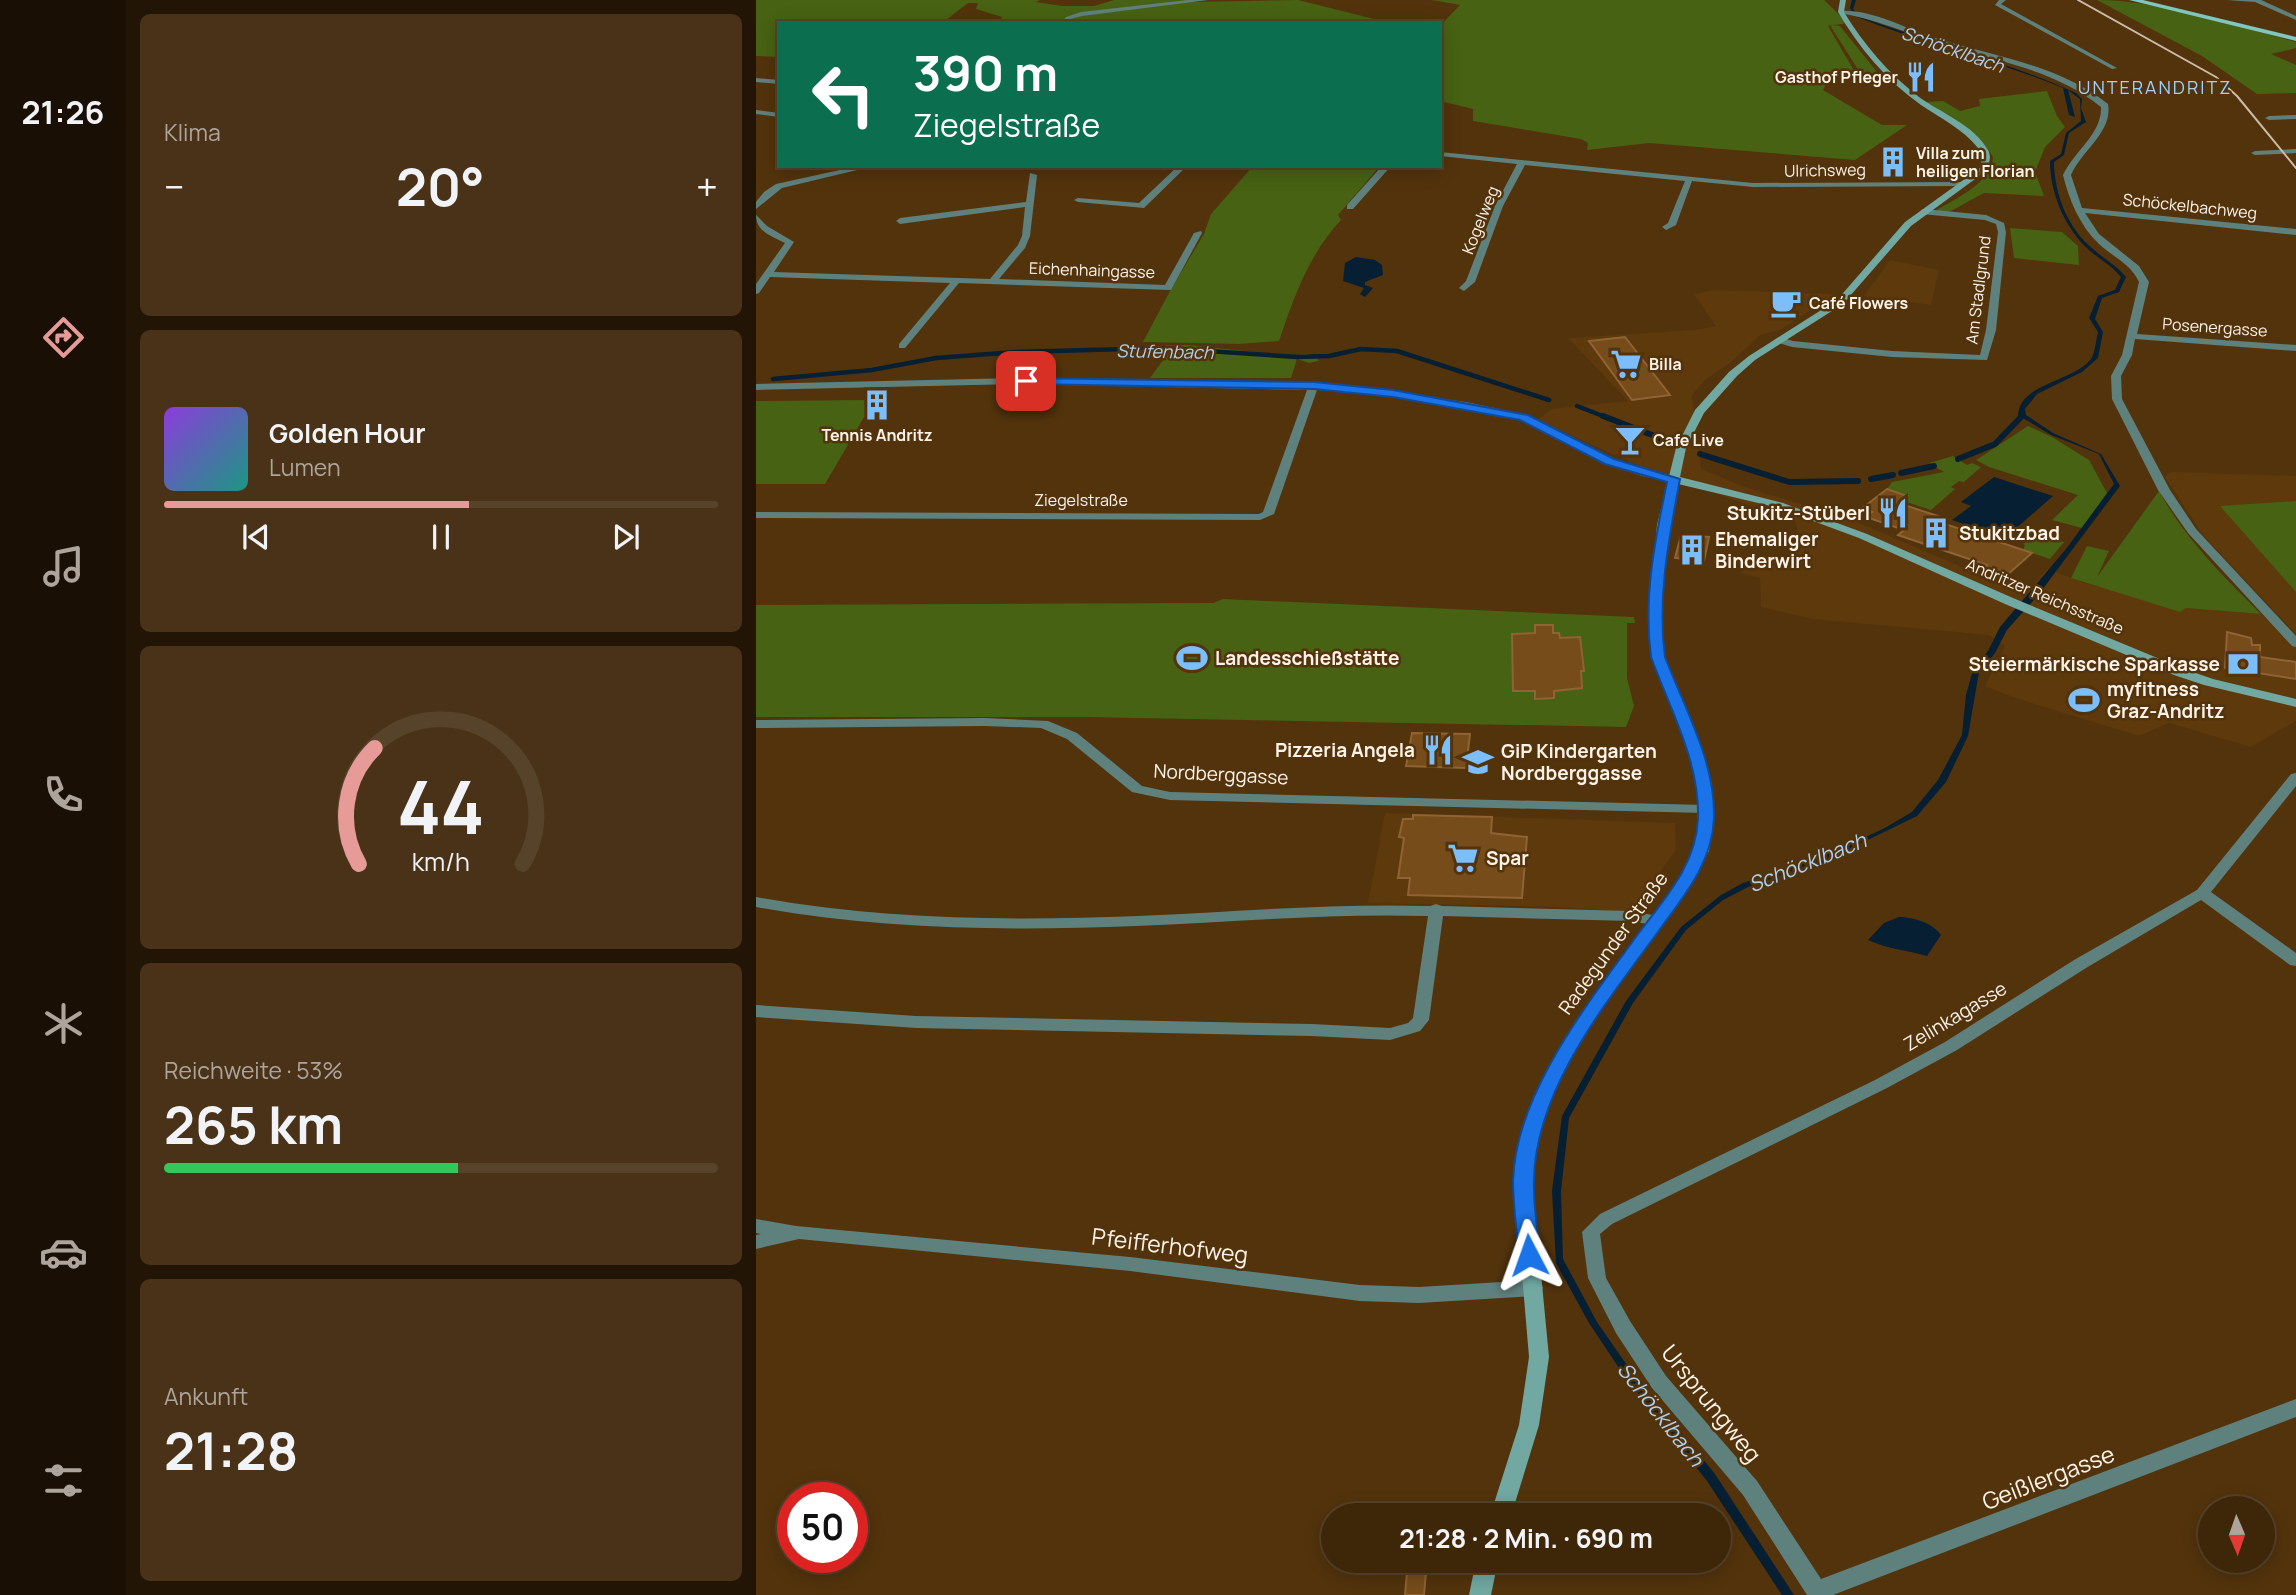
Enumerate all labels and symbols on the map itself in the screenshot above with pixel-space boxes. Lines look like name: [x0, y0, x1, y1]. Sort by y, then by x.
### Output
water label: Schöcklbach: [1899, 20, 2009, 78]
restaurant icon: Gasthof Pfleger: [1904, 60, 1938, 94]
place label: Gasthof Pfleger: [1775, 66, 1898, 88]
district label: UNTERANDRITZ: [2078, 75, 2232, 99]
place label: Villa zum heiligen Florian: [1916, 142, 2034, 182]
building icon: Villa zum heiligen Florian: [1876, 145, 1910, 179]
street label: Ulrichsweg: [1784, 158, 1866, 182]
street label: Kogelweg: [1456, 183, 1504, 257]
street label: Schöckelbachweg: [2122, 188, 2258, 224]
street label: Am Stadlgrund: [1960, 235, 1996, 345]
street label: Eichenhaingasse: [1029, 257, 1155, 283]
cafe icon: Café Flowers: [1769, 286, 1803, 320]
place label: Café Flowers: [1809, 292, 1909, 314]
street label: Posenergasse: [2162, 312, 2268, 342]
water label: Stufenbach: [1116, 338, 1215, 364]
supermarket icon: Billa: [1609, 347, 1643, 381]
pin: [996, 351, 1056, 411]
place label: Billa: [1649, 353, 1682, 375]
building icon: Tennis Andritz: [860, 388, 894, 422]
bar icon: Cafe Live: [1613, 423, 1647, 457]
place label: Tennis Andritz: [822, 424, 933, 446]
place label: Cafe Live: [1653, 429, 1724, 451]
street label: Ziegelstraße: [1034, 489, 1128, 511]
restaurant icon: Stukitz-Stüberl: [1876, 496, 1910, 530]
place label: Stukitz-Stüberl: [1727, 500, 1870, 526]
building icon: Stukitzbad: [1919, 516, 1953, 550]
place label: Stukitzbad: [1959, 520, 2060, 546]
place label: Ehemaliger Binderwirt: [1715, 526, 1819, 574]
building icon: Ehemaliger Binderwirt: [1675, 533, 1709, 567]
street label: Andritzer Reichsstraße: [1963, 553, 2127, 639]
sports icon: Landesschießstätte: [1175, 641, 1209, 675]
place label: Landesschießstätte: [1215, 645, 1399, 671]
bank icon: Steiermärkische Sparkasse: [2226, 647, 2260, 681]
place label: Steiermärkische Sparkasse: [1969, 651, 2220, 677]
place label: myfitness Graz-Andritz: [2107, 676, 2224, 724]
sports icon: myfitness Graz-Andritz: [2067, 683, 2101, 717]
restaurant icon: Pizzeria Angela: [1421, 733, 1455, 767]
place label: Pizzeria Angela: [1275, 737, 1415, 763]
place label: GiP Kindergarten Nordberggasse: [1501, 738, 1657, 786]
school or university icon: GiP Kindergarten Nordberggasse: [1461, 745, 1495, 779]
street label: Nordberggasse: [1153, 757, 1289, 791]
water label: Schöcklbach: [1744, 825, 1871, 898]
supermarket icon: Spar: [1446, 841, 1480, 875]
place label: Spar: [1486, 845, 1529, 871]
street label: Radegunder Straße: [1552, 866, 1674, 1020]
street label: Zelinkagasse: [1899, 975, 2011, 1057]
position arrow: [1492, 1218, 1566, 1292]
street label: Pfeifferhofweg: [1090, 1220, 1250, 1270]
street label: Ursprungweg: [1655, 1337, 1769, 1469]
water label: Schöcklbach: [1612, 1356, 1711, 1473]
street label: Geißlergasse: [1977, 1437, 2119, 1517]
speed limit sign: 50: [777, 1482, 868, 1573]
north arrow: [2198, 1496, 2275, 1573]

